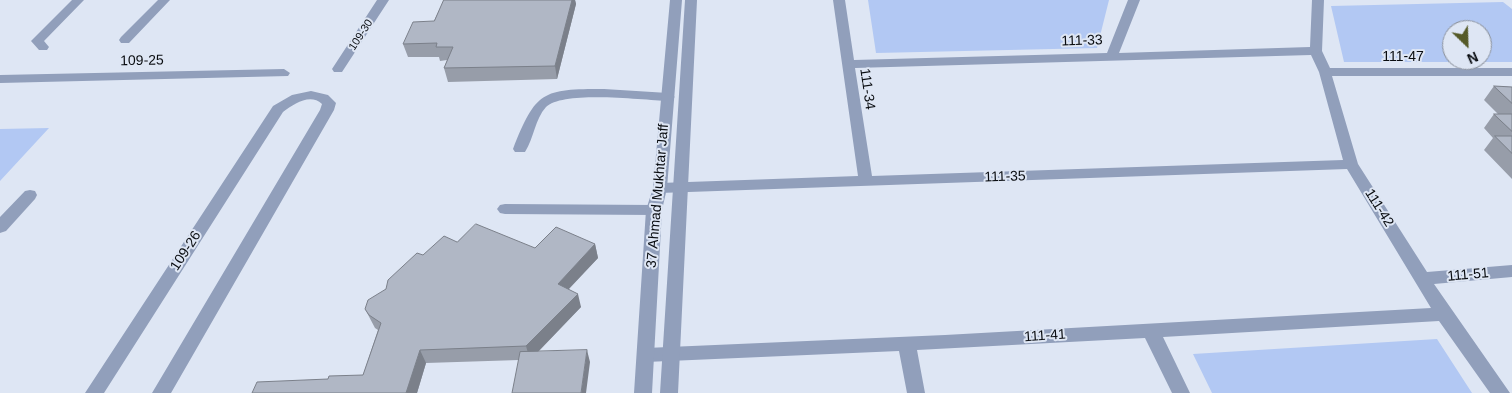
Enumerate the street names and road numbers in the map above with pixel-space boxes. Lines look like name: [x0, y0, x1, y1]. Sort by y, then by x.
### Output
street label: 109-30: [346, 17, 376, 53]
street label: 111-33: [1061, 32, 1103, 50]
street label: 111-47: [1382, 49, 1424, 65]
street label: 109-25: [120, 52, 164, 70]
street label: 111-34: [856, 67, 878, 111]
street label: 37 Ahmad Mukhtar Jaff: [643, 123, 673, 269]
street label: 111-35: [984, 168, 1026, 186]
street label: 111-42: [1361, 186, 1397, 230]
street label: 109-26: [167, 228, 205, 274]
street label: 111-51: [1447, 265, 1489, 285]
street label: 111-41: [1024, 326, 1066, 346]

